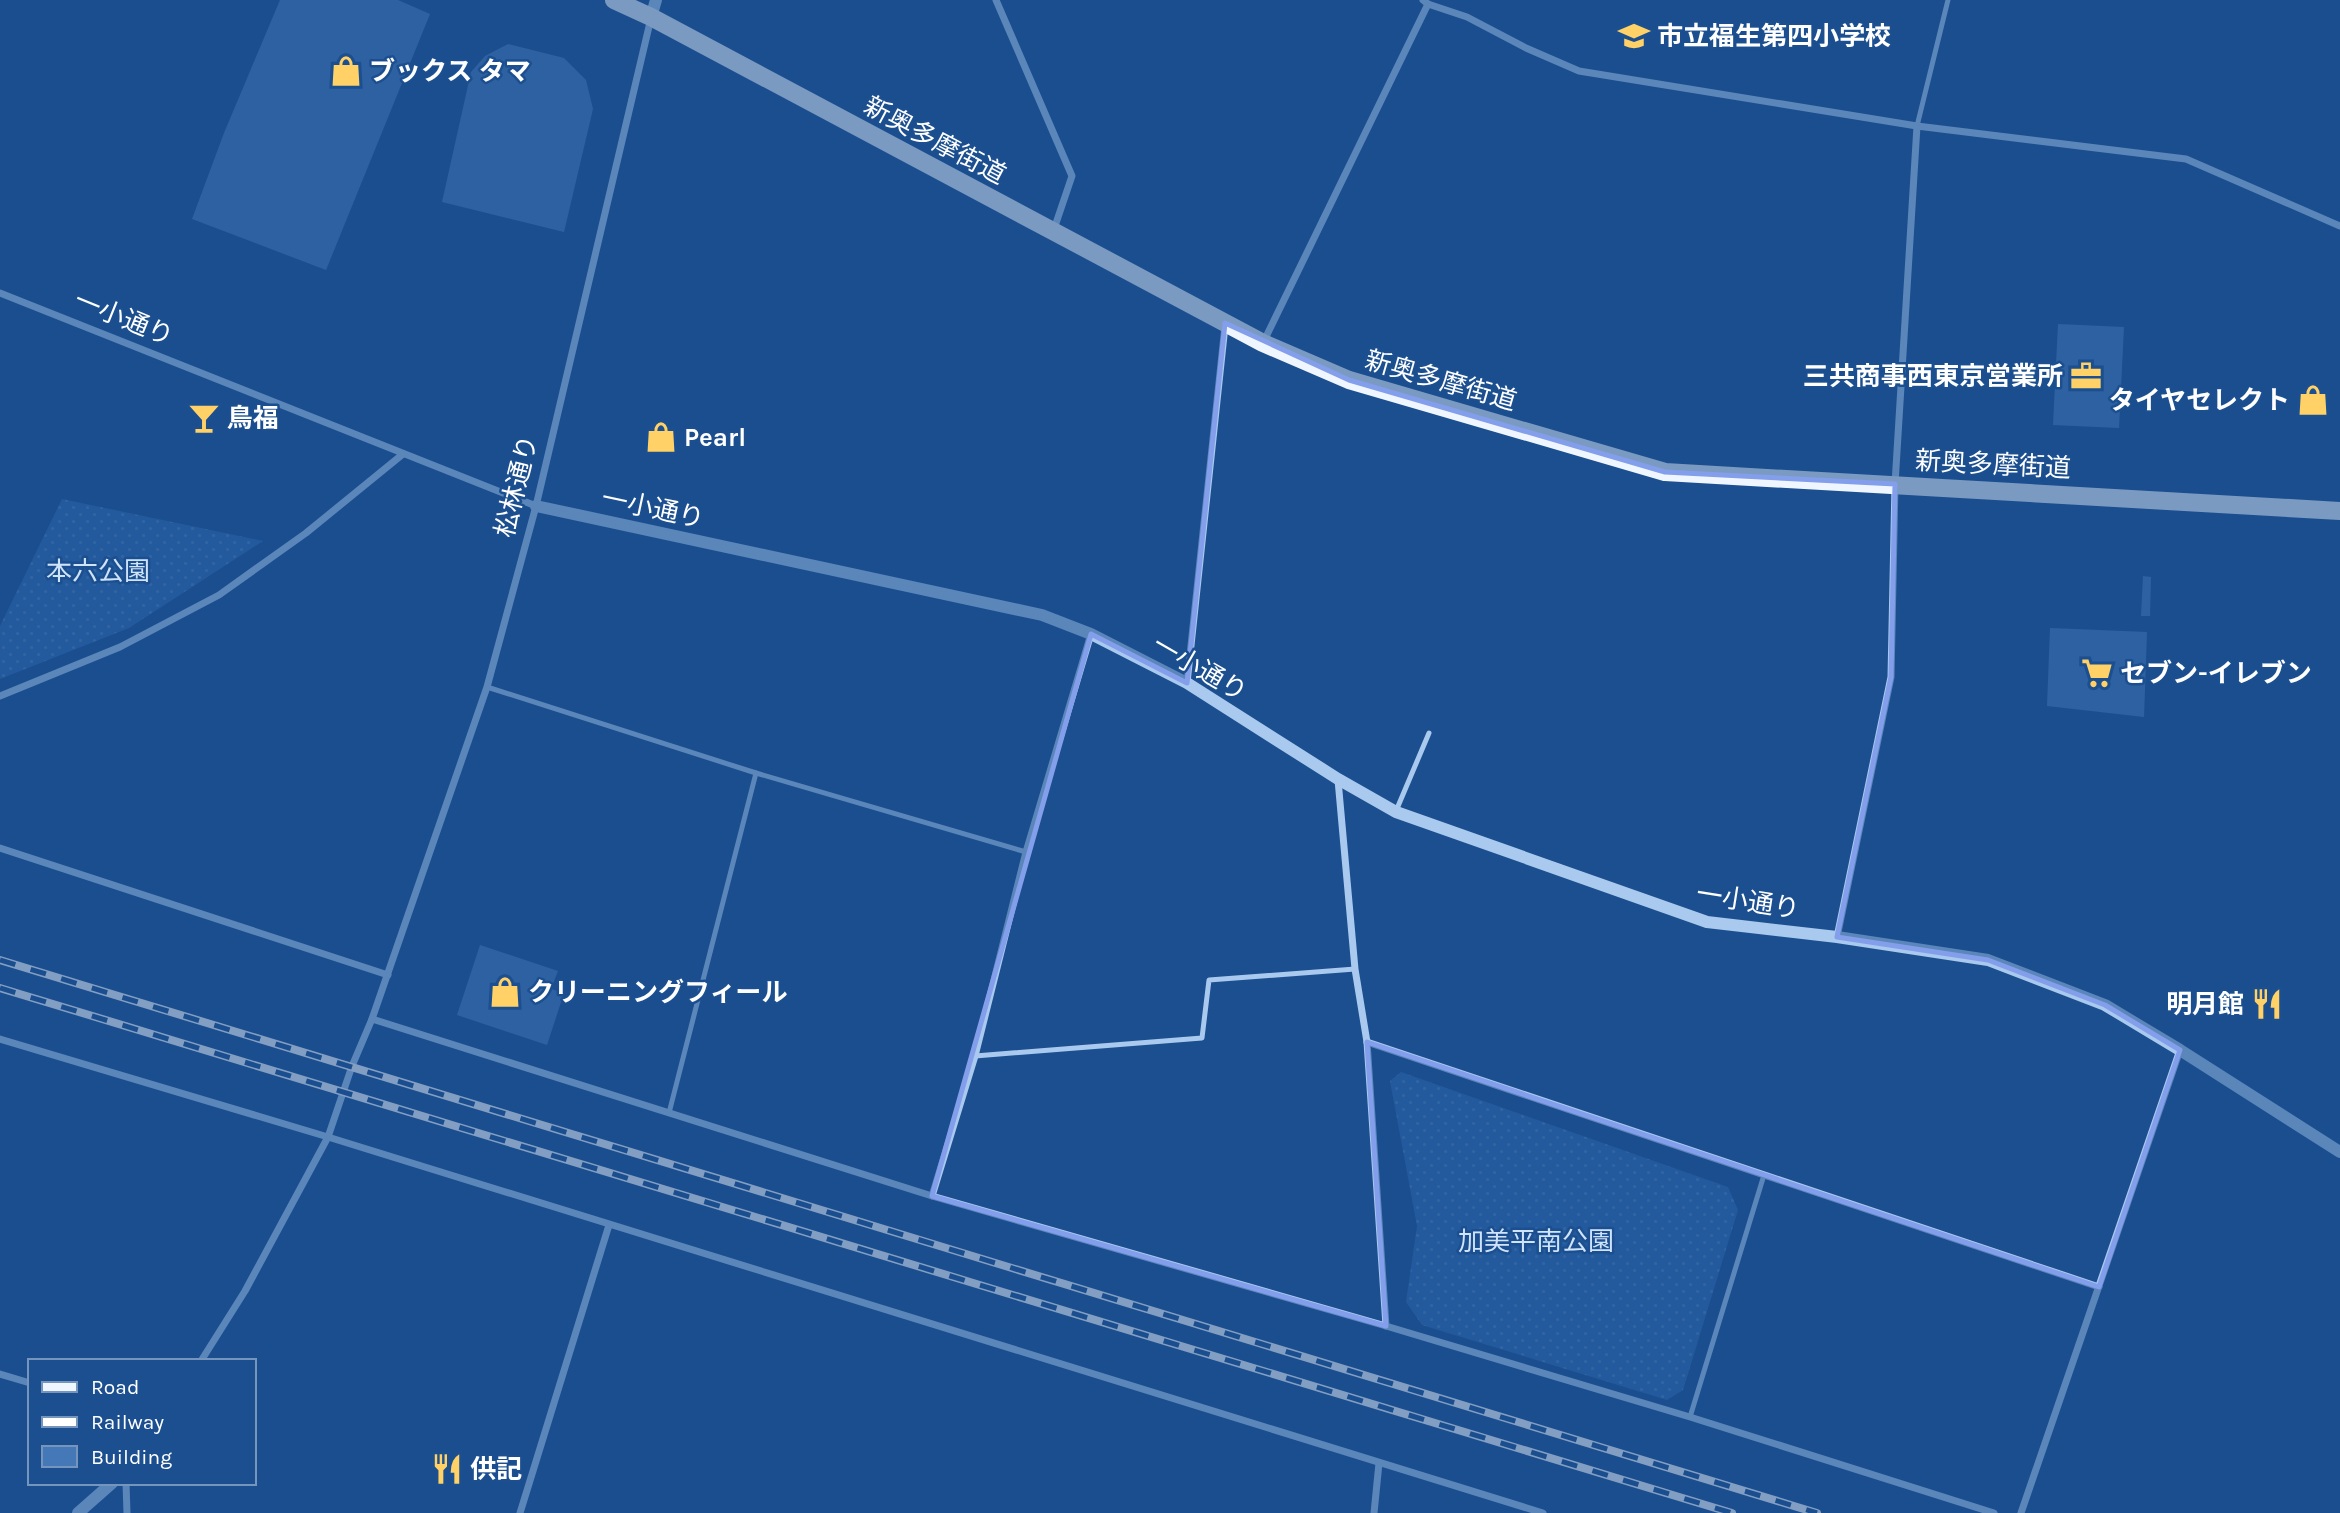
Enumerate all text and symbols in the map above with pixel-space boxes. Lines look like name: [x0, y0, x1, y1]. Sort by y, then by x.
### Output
school or university icon: 市立福生第四小学校: [1617, 19, 1651, 53]
place label: 市立福生第四小学校: [1657, 21, 1891, 52]
shop icon: ブックス タマ: [329, 54, 363, 88]
place label: ブックス タマ: [369, 56, 531, 87]
street label: 新奥多摩街道: [859, 90, 1011, 191]
street label: 一小通り: [70, 285, 178, 352]
street label: 新奥多摩街道: [1362, 344, 1520, 417]
office icon: 三共商事西東京営業所: [2069, 359, 2103, 393]
place label: 三共商事西東京営業所: [1803, 361, 2063, 392]
shop icon: タイヤセレクト: [2296, 383, 2330, 417]
place label: タイヤセレクト: [2109, 385, 2290, 416]
bar icon: 鳥福: [187, 401, 221, 435]
place label: 鳥福: [227, 403, 279, 434]
shop icon: Pearl: [644, 420, 678, 454]
place label: Pearl: [684, 422, 746, 453]
street label: 松林通り: [489, 432, 544, 540]
street label: 新奥多摩街道: [1914, 445, 2072, 484]
street label: 一小通り: [599, 483, 707, 534]
park label: 本六公園: [46, 556, 150, 587]
street label: 一小通り: [1147, 629, 1253, 708]
supermarket icon: セブン-イレブン: [2080, 656, 2114, 690]
place label: セブン-イレブン: [2120, 658, 2312, 689]
street label: 一小通り: [1694, 878, 1802, 925]
shop icon: クリーニングフィール: [488, 975, 522, 1009]
place label: クリーニングフィール: [528, 977, 787, 1008]
restaurant icon: 明月館: [2250, 987, 2284, 1021]
place label: 明月館: [2166, 989, 2244, 1020]
park label: 加美平南公園: [1458, 1226, 1614, 1257]
legend: [28, 1359, 256, 1485]
text: Road: [91, 1375, 139, 1399]
text: Railway: [91, 1410, 164, 1434]
text: Building: [91, 1445, 172, 1469]
restaurant icon: 供記: [430, 1452, 464, 1486]
place label: 供記: [470, 1454, 522, 1485]

